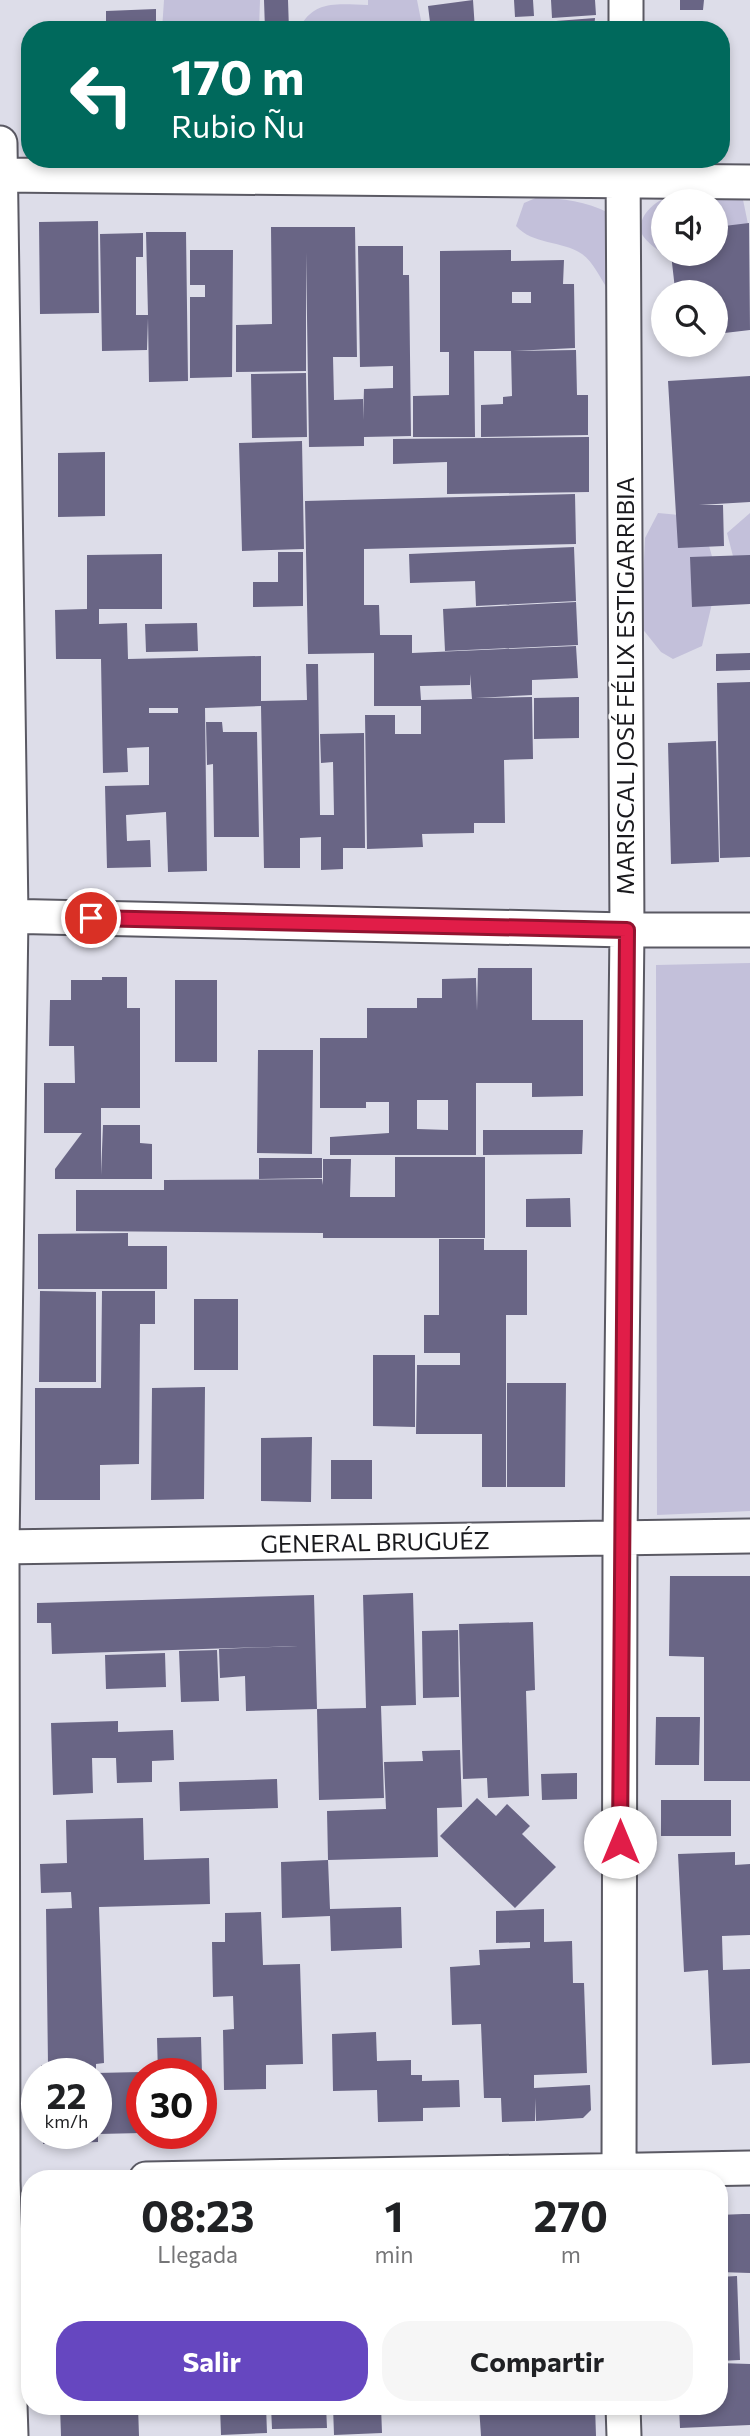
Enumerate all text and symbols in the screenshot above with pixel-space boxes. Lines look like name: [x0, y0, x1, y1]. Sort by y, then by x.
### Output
text: 170 m: [171, 45, 304, 105]
icon: left: [56, 49, 147, 140]
text: Rubio Ñu: [171, 105, 305, 145]
map controls: [651, 189, 728, 357]
button: sound: [651, 189, 728, 266]
button: search: [651, 280, 728, 357]
street label: MARISCAL JOSÉ FÉLIX ESTIGARRIBIA: [610, 477, 639, 895]
pin: [61, 888, 121, 948]
icon: arrive: [72, 899, 110, 937]
street label: GENERAL BRUGUÉZ: [260, 1525, 490, 1558]
position arrow: [583, 1805, 657, 1879]
speed limit sign: 30: [126, 2058, 217, 2149]
text: 22: [47, 2073, 86, 2116]
text: km/h: [45, 2110, 88, 2132]
text: 08:23: [141, 2189, 254, 2241]
text: 1: [384, 2189, 403, 2241]
text: 270: [534, 2189, 608, 2241]
text: Llegada: [157, 2240, 238, 2268]
text: min: [374, 2240, 414, 2268]
text: m: [561, 2240, 581, 2268]
button: Salir: [56, 2321, 368, 2401]
button: Compartir: [382, 2321, 693, 2401]

